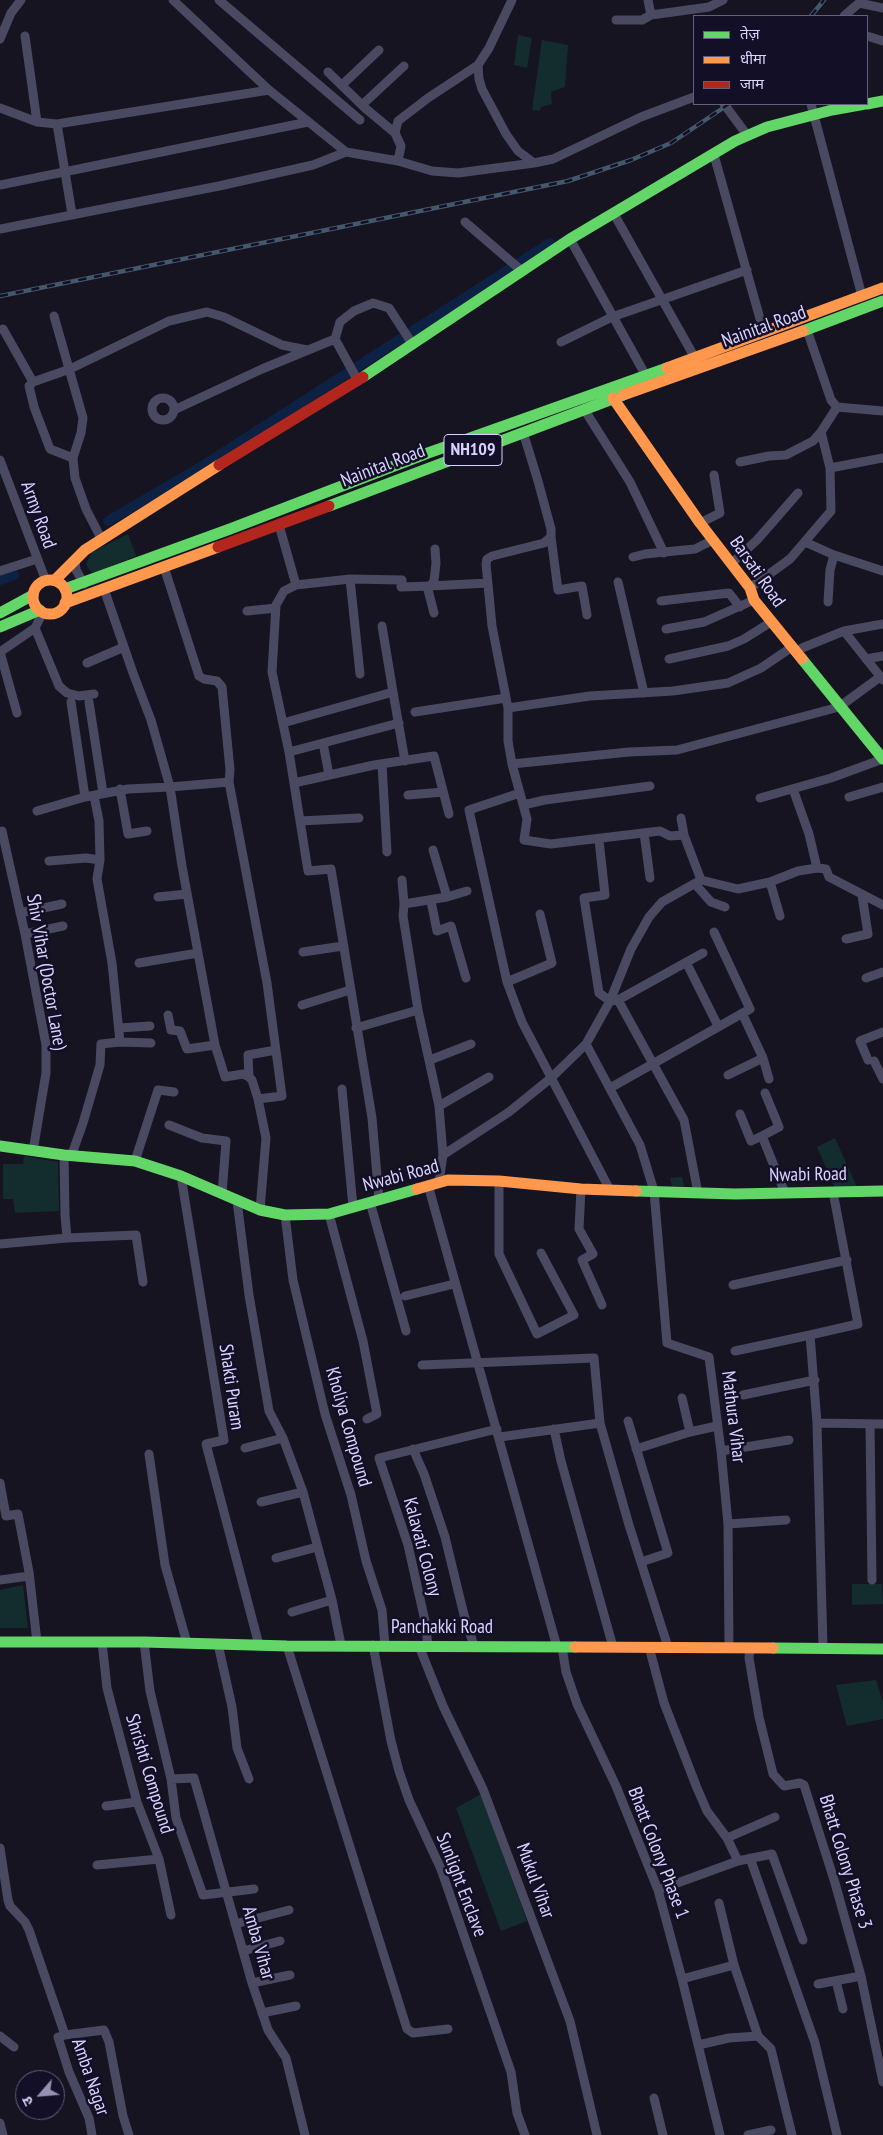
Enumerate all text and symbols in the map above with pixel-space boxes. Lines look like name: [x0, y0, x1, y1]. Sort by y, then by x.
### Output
legend: [693, 15, 868, 105]
text: तेज़: [740, 24, 760, 43]
text: धीमा: [740, 49, 766, 68]
text: जाम: [740, 74, 764, 93]
street label: Nainital Road: [719, 301, 809, 353]
road number: NH109: [444, 434, 502, 466]
street label: Nainital Road: [338, 440, 428, 492]
street label: Army Road: [15, 478, 61, 552]
street label: Barsati Road: [724, 532, 790, 612]
street label: Shiv Vihar (Doctor Lane): [21, 892, 71, 1052]
street label: Nwabi Road: [360, 1155, 442, 1197]
street label: Nwabi Road: [769, 1163, 847, 1187]
street label: Shakti Puram: [214, 1343, 248, 1431]
street label: Kholiya Compound: [320, 1365, 376, 1489]
street label: Mathura Vihar: [716, 1370, 750, 1464]
street label: Kalavati Colony: [398, 1495, 446, 1599]
street label: Panchakki Road: [391, 1617, 493, 1639]
street label: Shrishti Compound: [120, 1711, 178, 1837]
street label: Bhatt Colony Phase 1: [622, 1784, 694, 1922]
street label: Bhatt Colony Phase 3: [814, 1792, 876, 1932]
street label: Sunlight Enclave: [431, 1830, 491, 1940]
street label: Mukul Vihar: [511, 1840, 559, 1922]
street label: Amba Vihar: [237, 1904, 279, 1982]
street label: Amba Nagar: [66, 2035, 114, 2119]
north arrow: [15, 2070, 65, 2120]
text: उ: [18, 2094, 37, 2109]

